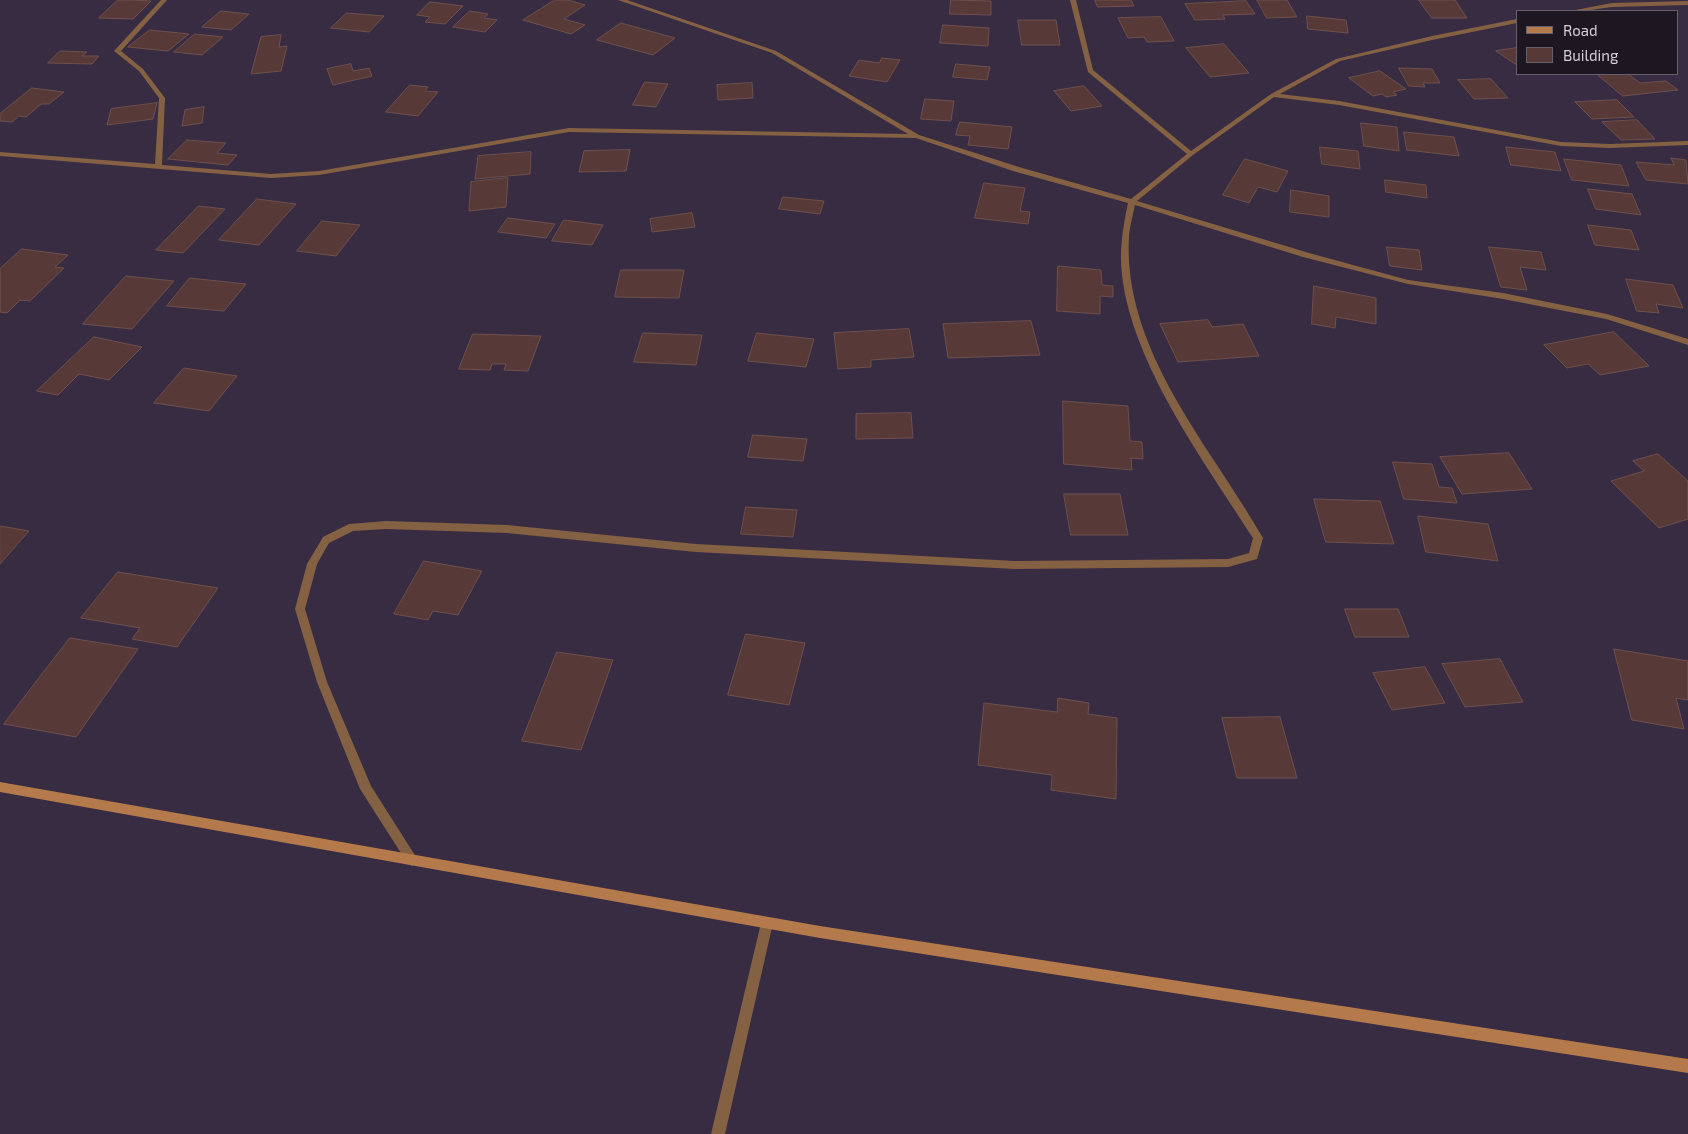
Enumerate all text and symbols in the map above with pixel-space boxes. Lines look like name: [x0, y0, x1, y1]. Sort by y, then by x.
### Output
legend: [1516, 10, 1678, 75]
text: Road: [1563, 21, 1598, 39]
text: Building: [1563, 46, 1618, 64]

